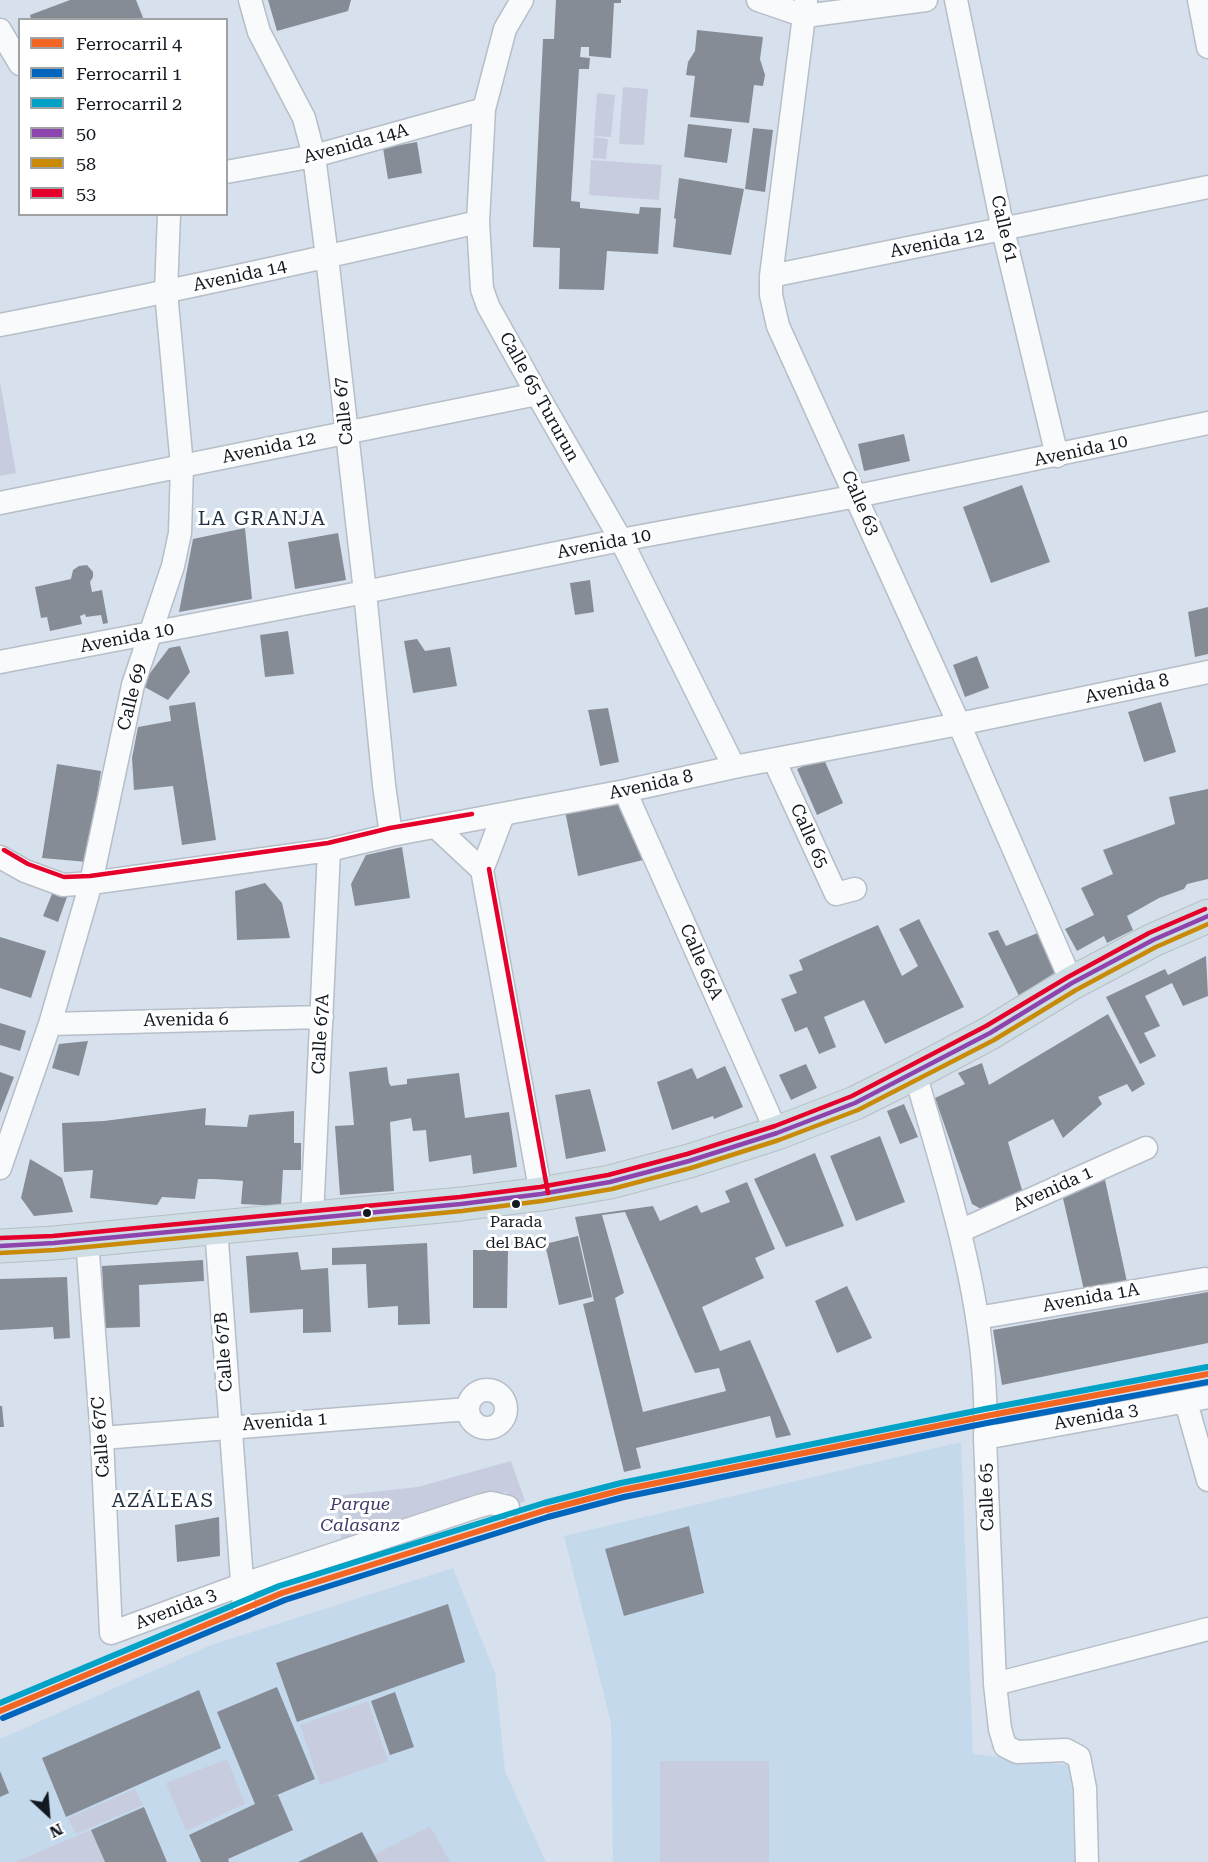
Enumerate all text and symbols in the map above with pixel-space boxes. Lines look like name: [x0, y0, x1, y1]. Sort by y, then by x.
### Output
legend: [18, 18, 228, 216]
text: Ferrocarril 4: [76, 33, 182, 54]
text: Ferrocarril 1: [76, 63, 182, 84]
text: Ferrocarril 2: [76, 93, 182, 114]
street label: Avenida 14A: [301, 120, 411, 168]
text: 50: [76, 123, 96, 144]
text: 58: [76, 153, 96, 174]
text: 53: [76, 183, 96, 204]
street label: Calle 61: [986, 193, 1022, 265]
street label: Avenida 12: [888, 223, 986, 263]
street label: Avenida 14: [191, 256, 289, 296]
street label: Calle 65 Tururun: [494, 328, 584, 466]
street label: Calle 67: [330, 376, 358, 446]
street label: Avenida 12: [220, 428, 318, 468]
street label: Avenida 10: [1032, 431, 1130, 471]
street label: Calle 63: [836, 467, 884, 539]
district label: LA GRANJA: [198, 507, 326, 531]
street label: Avenida 10: [555, 524, 653, 564]
street label: Avenida 10: [78, 618, 176, 658]
street label: Calle 69: [113, 661, 151, 733]
street label: Avenida 8: [1083, 670, 1171, 708]
street label: Avenida 8: [607, 766, 695, 804]
street label: Calle 65: [785, 800, 833, 872]
street label: Calle 65A: [675, 921, 727, 1003]
street label: Calle 67A: [308, 993, 334, 1075]
street label: Avenida 6: [143, 1008, 229, 1032]
street label: Avenida 1: [1010, 1162, 1096, 1216]
marker: Parada del BAC: [510, 1198, 522, 1210]
unlabelled marker: [361, 1207, 373, 1219]
place label: Parada del BAC: [486, 1212, 546, 1250]
street label: Avenida 1A: [1041, 1279, 1141, 1317]
street label: Calle 67B: [210, 1311, 238, 1393]
street label: Calle 67C: [87, 1396, 115, 1478]
street label: Avenida 3: [1052, 1399, 1140, 1435]
street label: Avenida 1: [242, 1408, 328, 1436]
street label: Calle 65: [975, 1462, 999, 1532]
district label: AZÁLEAS: [112, 1489, 214, 1513]
park label: Parque Calasanz: [320, 1494, 400, 1537]
street label: Avenida 3: [132, 1584, 220, 1634]
north arrow: [18, 1784, 78, 1844]
text: N: [46, 1819, 66, 1842]

